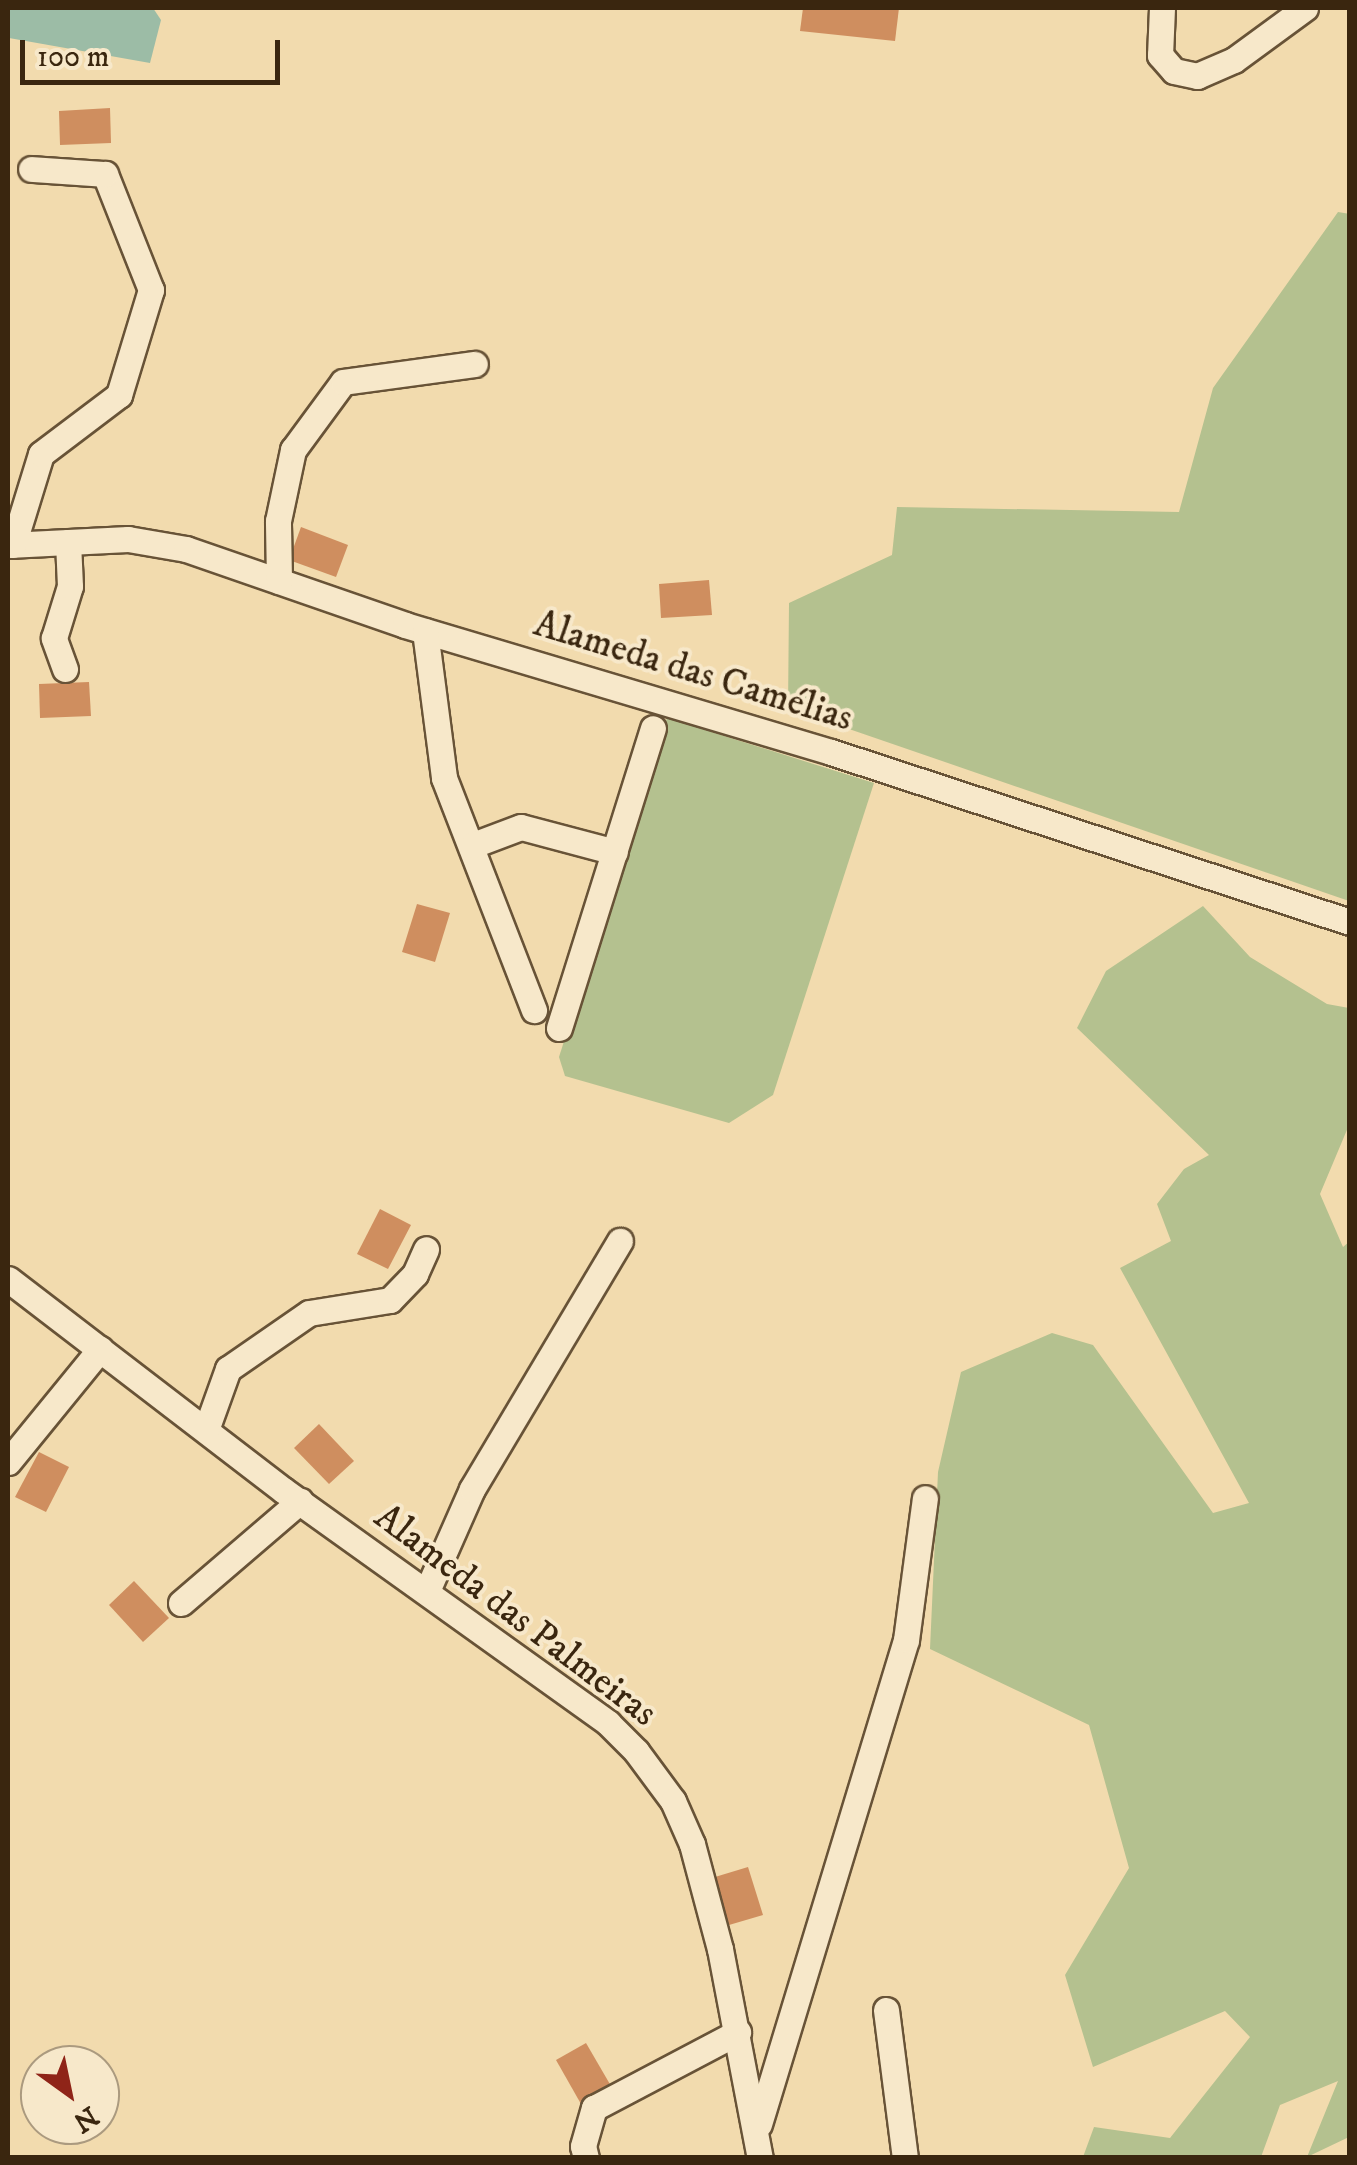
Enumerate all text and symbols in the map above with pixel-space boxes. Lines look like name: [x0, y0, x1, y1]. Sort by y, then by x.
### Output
scale bar: [25, 20, 285, 82]
text: 100 m: [37, 39, 109, 76]
street label: Alameda das Camélias: [528, 602, 858, 742]
street label: Alameda das Palmeiras: [365, 1495, 665, 1737]
north arrow: [20, 2045, 120, 2145]
text: N: [66, 2098, 105, 2140]

